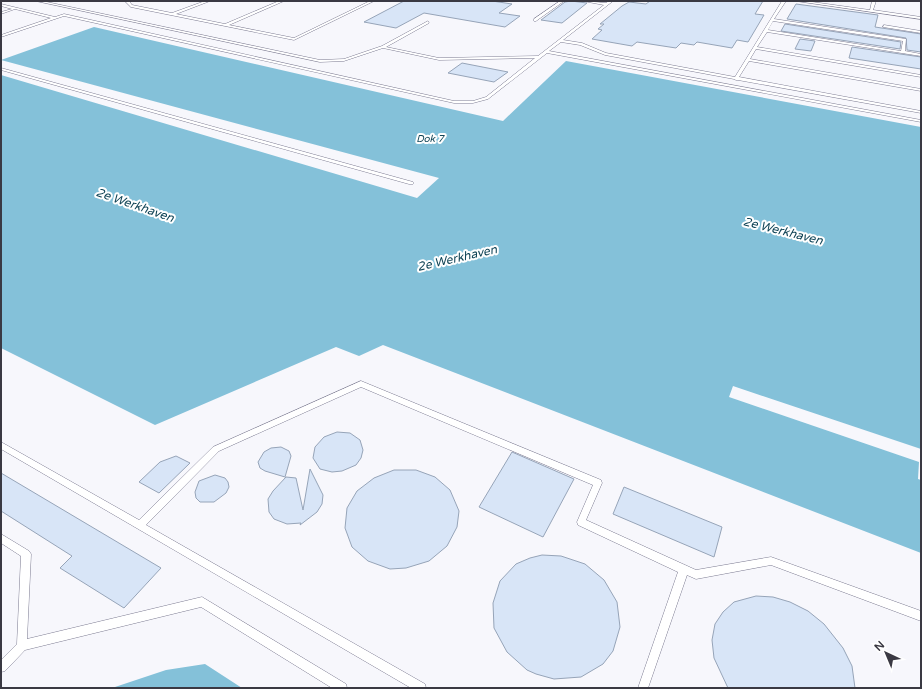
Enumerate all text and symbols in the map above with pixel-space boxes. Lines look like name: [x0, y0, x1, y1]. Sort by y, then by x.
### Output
water label: Dok 7: [416, 133, 446, 145]
water label: 2e Werkhaven: [94, 185, 176, 225]
water label: 2e Werkhaven: [742, 214, 825, 248]
water label: 2e Werkhaven: [416, 242, 499, 274]
north arrow: [866, 633, 906, 673]
text: N: [872, 638, 887, 654]

